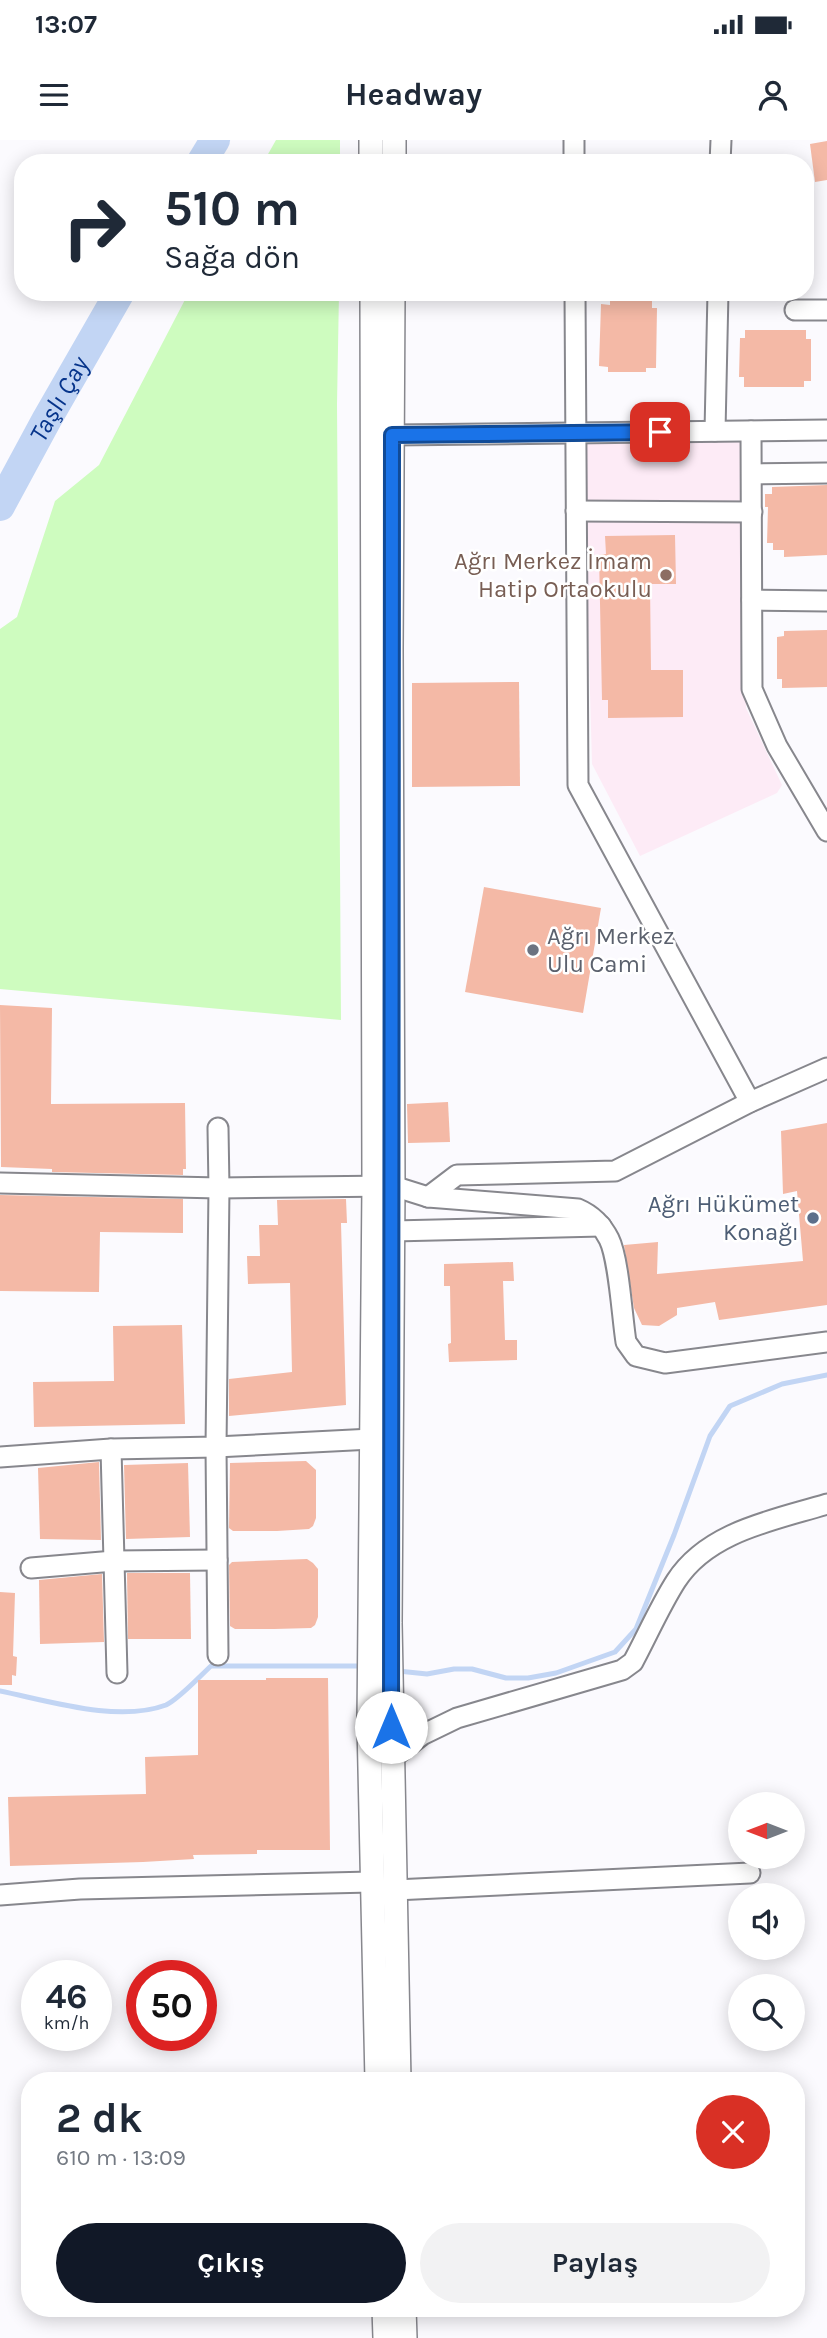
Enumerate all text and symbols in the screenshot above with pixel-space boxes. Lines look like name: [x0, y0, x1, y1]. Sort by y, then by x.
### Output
text: 13:07: [35, 9, 97, 40]
icon: menu: [35, 76, 73, 114]
text: Headway: [345, 76, 482, 113]
icon: person: [754, 76, 792, 114]
text: 510 m: [164, 180, 300, 237]
icon: right: [49, 182, 140, 273]
text: Sağa dön: [164, 239, 300, 276]
water label: Taşlı Çay: [23, 351, 96, 447]
pin: [630, 402, 690, 462]
icon: arrive: [641, 413, 679, 451]
place label: Ağrı Merkez İmam Hatip Ortaokulu: [454, 547, 652, 603]
marker: Ağrı Merkez İmam Hatip Ortaokulu: [658, 567, 674, 583]
place label: Ağrı Merkez Ulu Cami: [547, 922, 674, 978]
marker: Ağrı Merkez Ulu Cami: [525, 942, 541, 958]
place label: Ağrı Hükümet Konağı: [648, 1190, 799, 1246]
marker: Ağrı Hükümet Konağı: [805, 1210, 821, 1226]
position arrow: [354, 1690, 428, 1764]
north arrow: [728, 1792, 805, 1869]
map controls: [728, 1792, 805, 2051]
button: sound: [728, 1883, 805, 1960]
speed limit sign: 50: [126, 1960, 217, 2051]
button: search: [728, 1974, 805, 2051]
text: 46: [45, 1976, 88, 2017]
text: km/h: [44, 2012, 89, 2034]
text: 2 dk: [56, 2093, 143, 2143]
button: close: [696, 2095, 770, 2169]
text: 610 m · 13:09: [56, 2144, 186, 2171]
button: Çıkış: [56, 2223, 406, 2303]
button: Paylaş: [420, 2223, 770, 2303]

